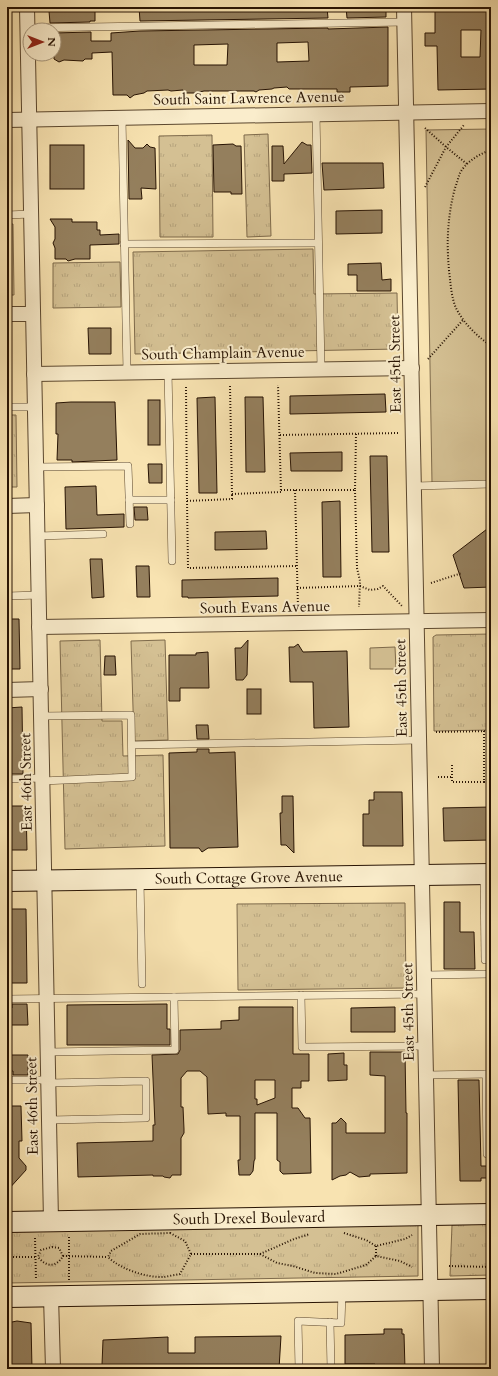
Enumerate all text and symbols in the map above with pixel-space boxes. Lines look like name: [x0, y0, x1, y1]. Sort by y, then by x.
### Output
north arrow: [22, 22, 62, 62]
text: N: [44, 37, 59, 47]
street label: South Saint Lawrence Avenue: [153, 86, 345, 110]
street label: East 45th Street: [384, 315, 406, 413]
street label: South Champlain Avenue: [141, 342, 305, 364]
street label: South Evans Avenue: [200, 596, 331, 618]
street label: East 45th Street: [390, 639, 412, 737]
street label: East 46th Street: [15, 733, 37, 831]
street label: South Cottage Grove Avenue: [155, 866, 343, 889]
street label: East 45th Street: [397, 963, 419, 1061]
street label: East 46th Street: [21, 1057, 43, 1155]
street label: South Drexel Boulevard: [173, 1207, 325, 1229]

